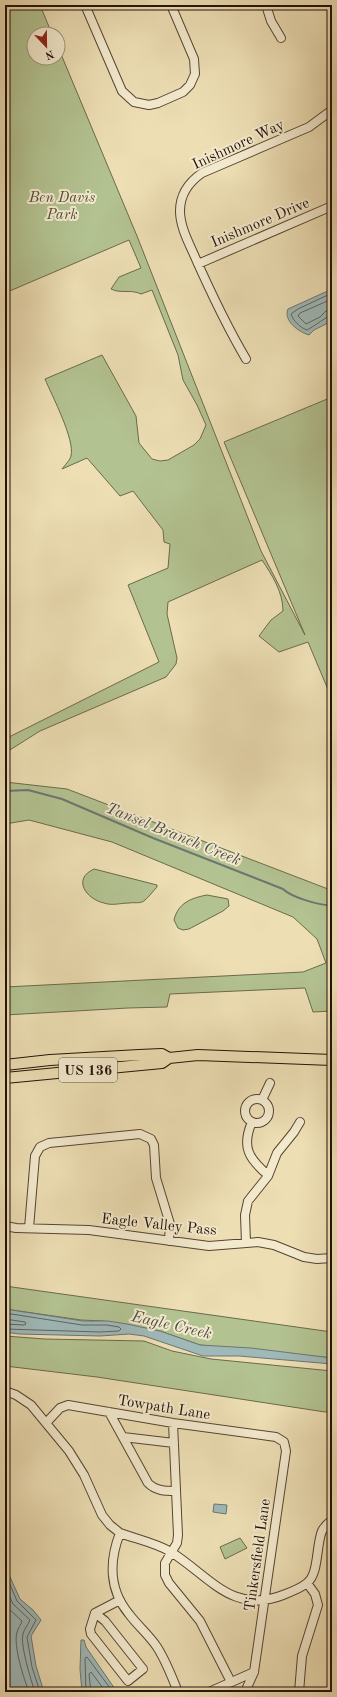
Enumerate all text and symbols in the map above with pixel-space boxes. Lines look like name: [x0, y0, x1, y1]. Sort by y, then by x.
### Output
north arrow: [26, 26, 66, 66]
text: N: [43, 47, 55, 61]
street label: Inishmore Way: [190, 118, 287, 173]
park label: Ben Davis Park: [28, 191, 95, 223]
street label: Inishmore Drive: [209, 196, 312, 251]
water label: Tansel Branch Creek: [104, 801, 243, 869]
road number: US 136: [59, 1058, 117, 1082]
street label: Eagle Valley Pass: [100, 1212, 217, 1239]
water label: Eagle Creek: [129, 1309, 213, 1343]
street label: Towpath Lane: [116, 1394, 211, 1423]
street label: Tinkersfield Lane: [243, 1498, 274, 1613]

